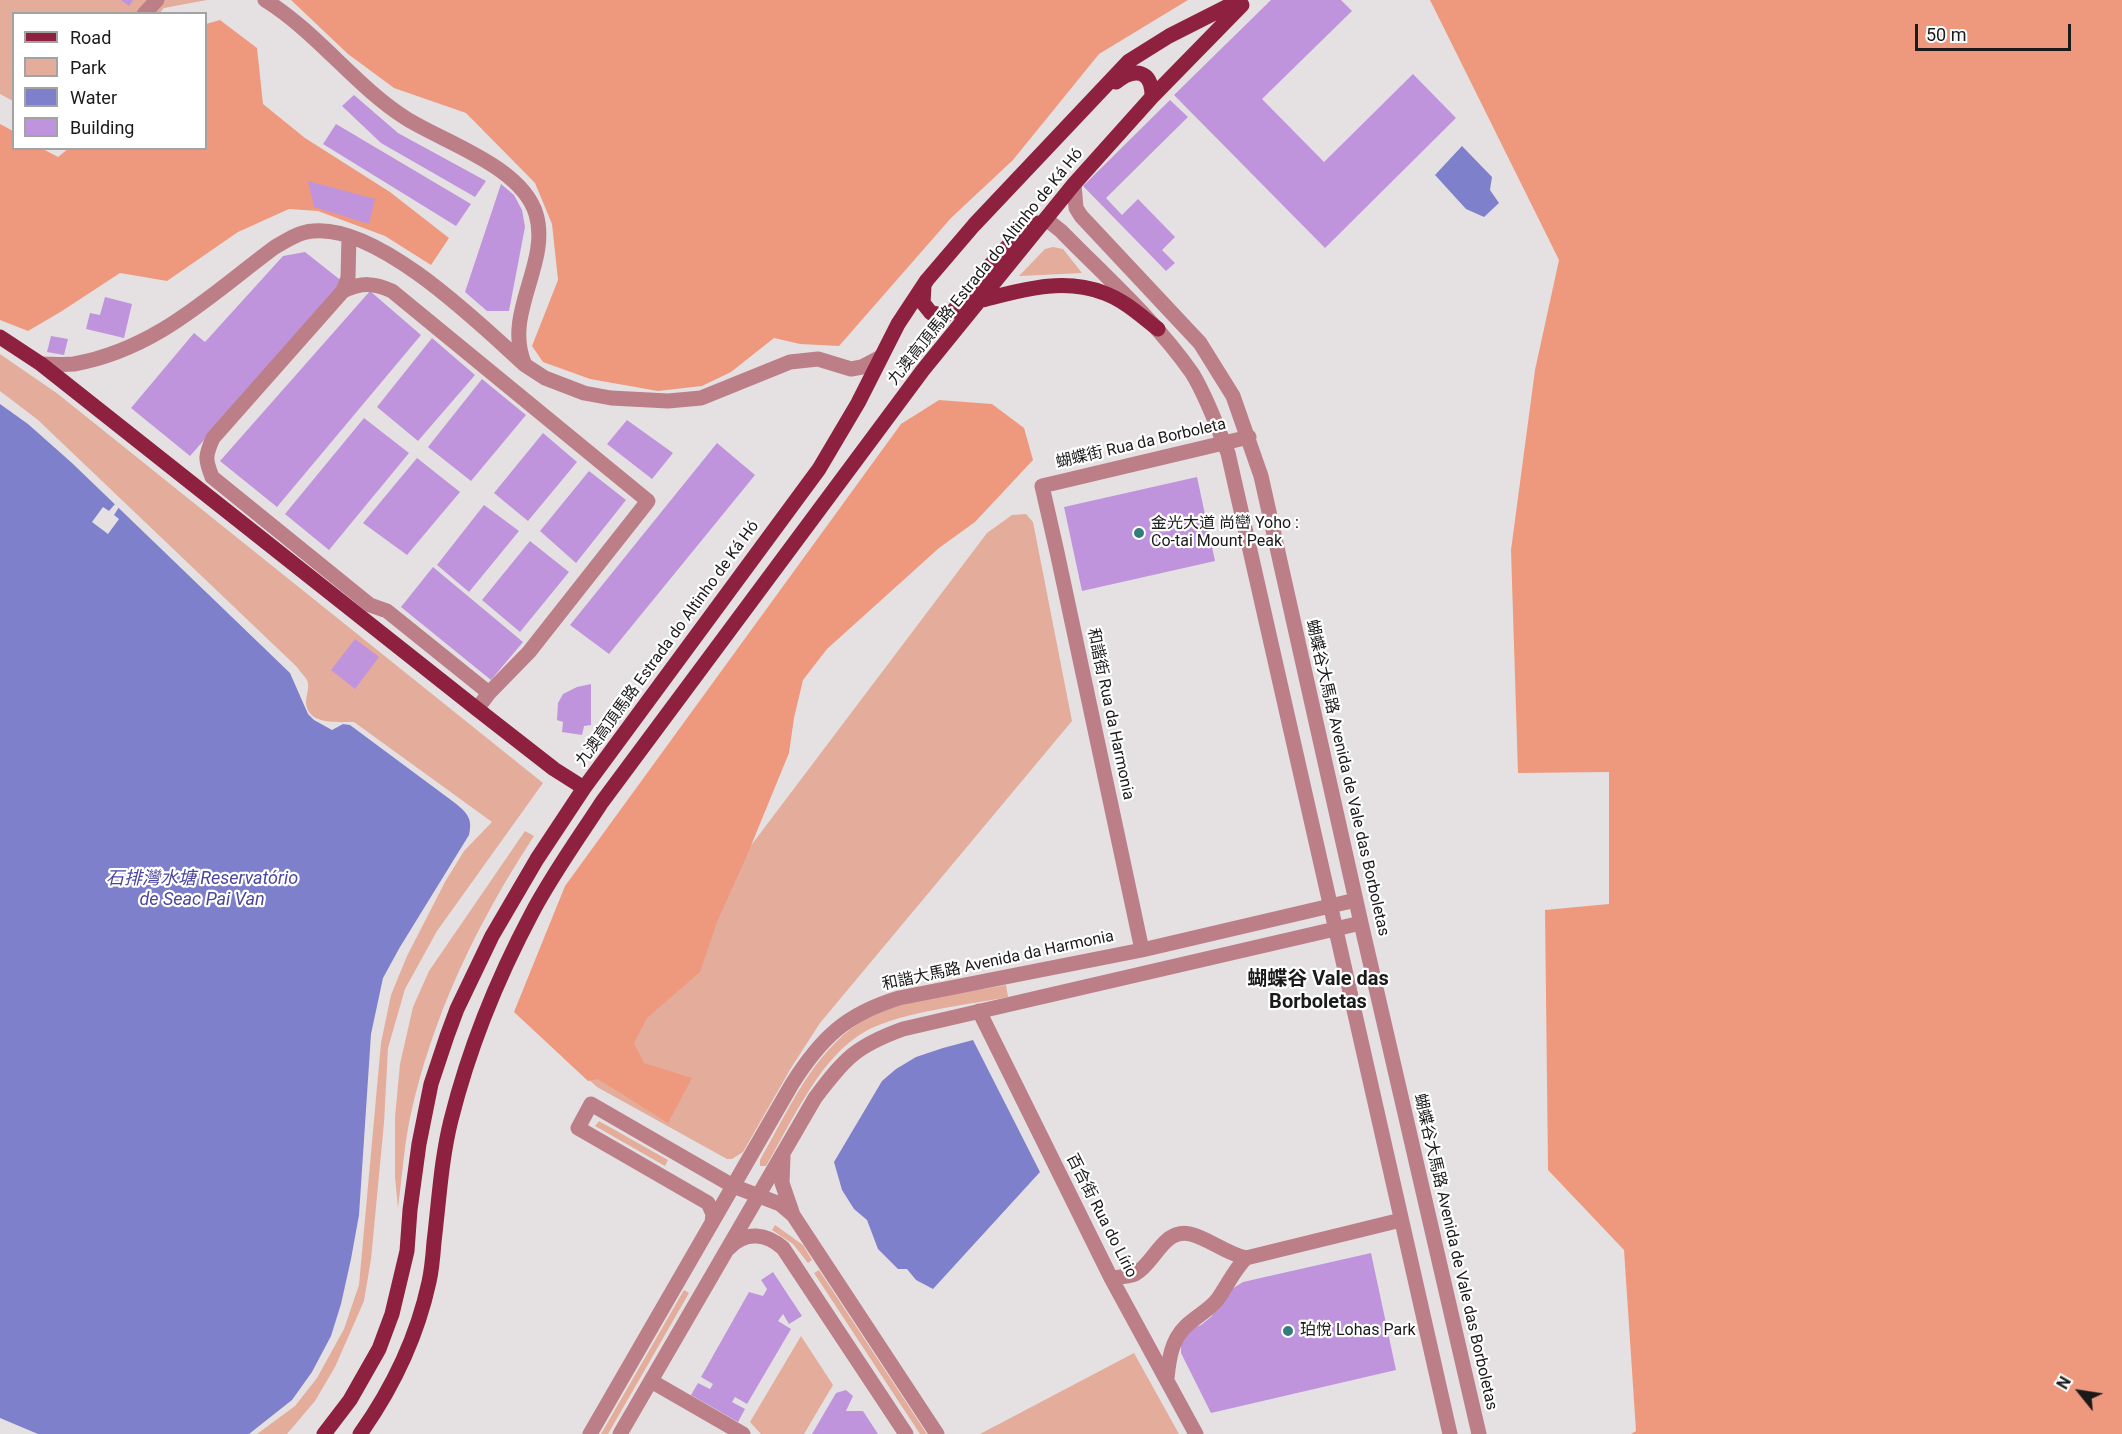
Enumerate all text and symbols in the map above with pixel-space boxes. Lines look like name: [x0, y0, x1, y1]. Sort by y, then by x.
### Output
legend: [12, 12, 207, 150]
scale bar: [1918, 12, 2074, 50]
text: 50 m: [1926, 24, 1966, 45]
text: Road: [70, 27, 111, 48]
text: Park: [70, 57, 106, 78]
text: Water: [70, 87, 117, 108]
text: Building: [70, 117, 134, 138]
street label: 九澳高頂馬路 Estrada do Altinho de Ká Hó: [884, 145, 1088, 389]
street label: 蝴蝶街 Rua da Borboleta: [1054, 415, 1228, 473]
place label: 金光大道 尚巒 Yoho : Co-tai Mount Peak: [1151, 514, 1299, 552]
street label: 九澳高頂馬路 Estrada do Altinho de Ká Hó: [572, 517, 764, 771]
marker: 金光大道 尚巒 Yoho : Co-tai Mount Peak: [1132, 526, 1146, 540]
street label: 蝴蝶谷大馬路 Avenida de Vale das Borboletas: [1301, 618, 1393, 938]
street label: 和諧街 Rua da Harmonia: [1082, 626, 1138, 802]
water label: 石排灣水塘 Reservatório de Seac Pai Van: [106, 868, 298, 910]
street label: 和諧大馬路 Avenida da Harmonia: [880, 927, 1116, 995]
district label: 蝴蝶谷 Vale das Borboletas: [1247, 968, 1389, 1015]
street label: 蝴蝶谷大馬路 Avenida de Vale das Borboletas: [1409, 1092, 1501, 1412]
street label: 百合街 Rua do Lírio: [1061, 1151, 1141, 1281]
place label: 珀悅 Lohas Park: [1300, 1321, 1416, 1341]
marker: 珀悅 Lohas Park: [1281, 1324, 1295, 1338]
north arrow: [2050, 1362, 2110, 1422]
text: N: [2053, 1373, 2075, 1392]

